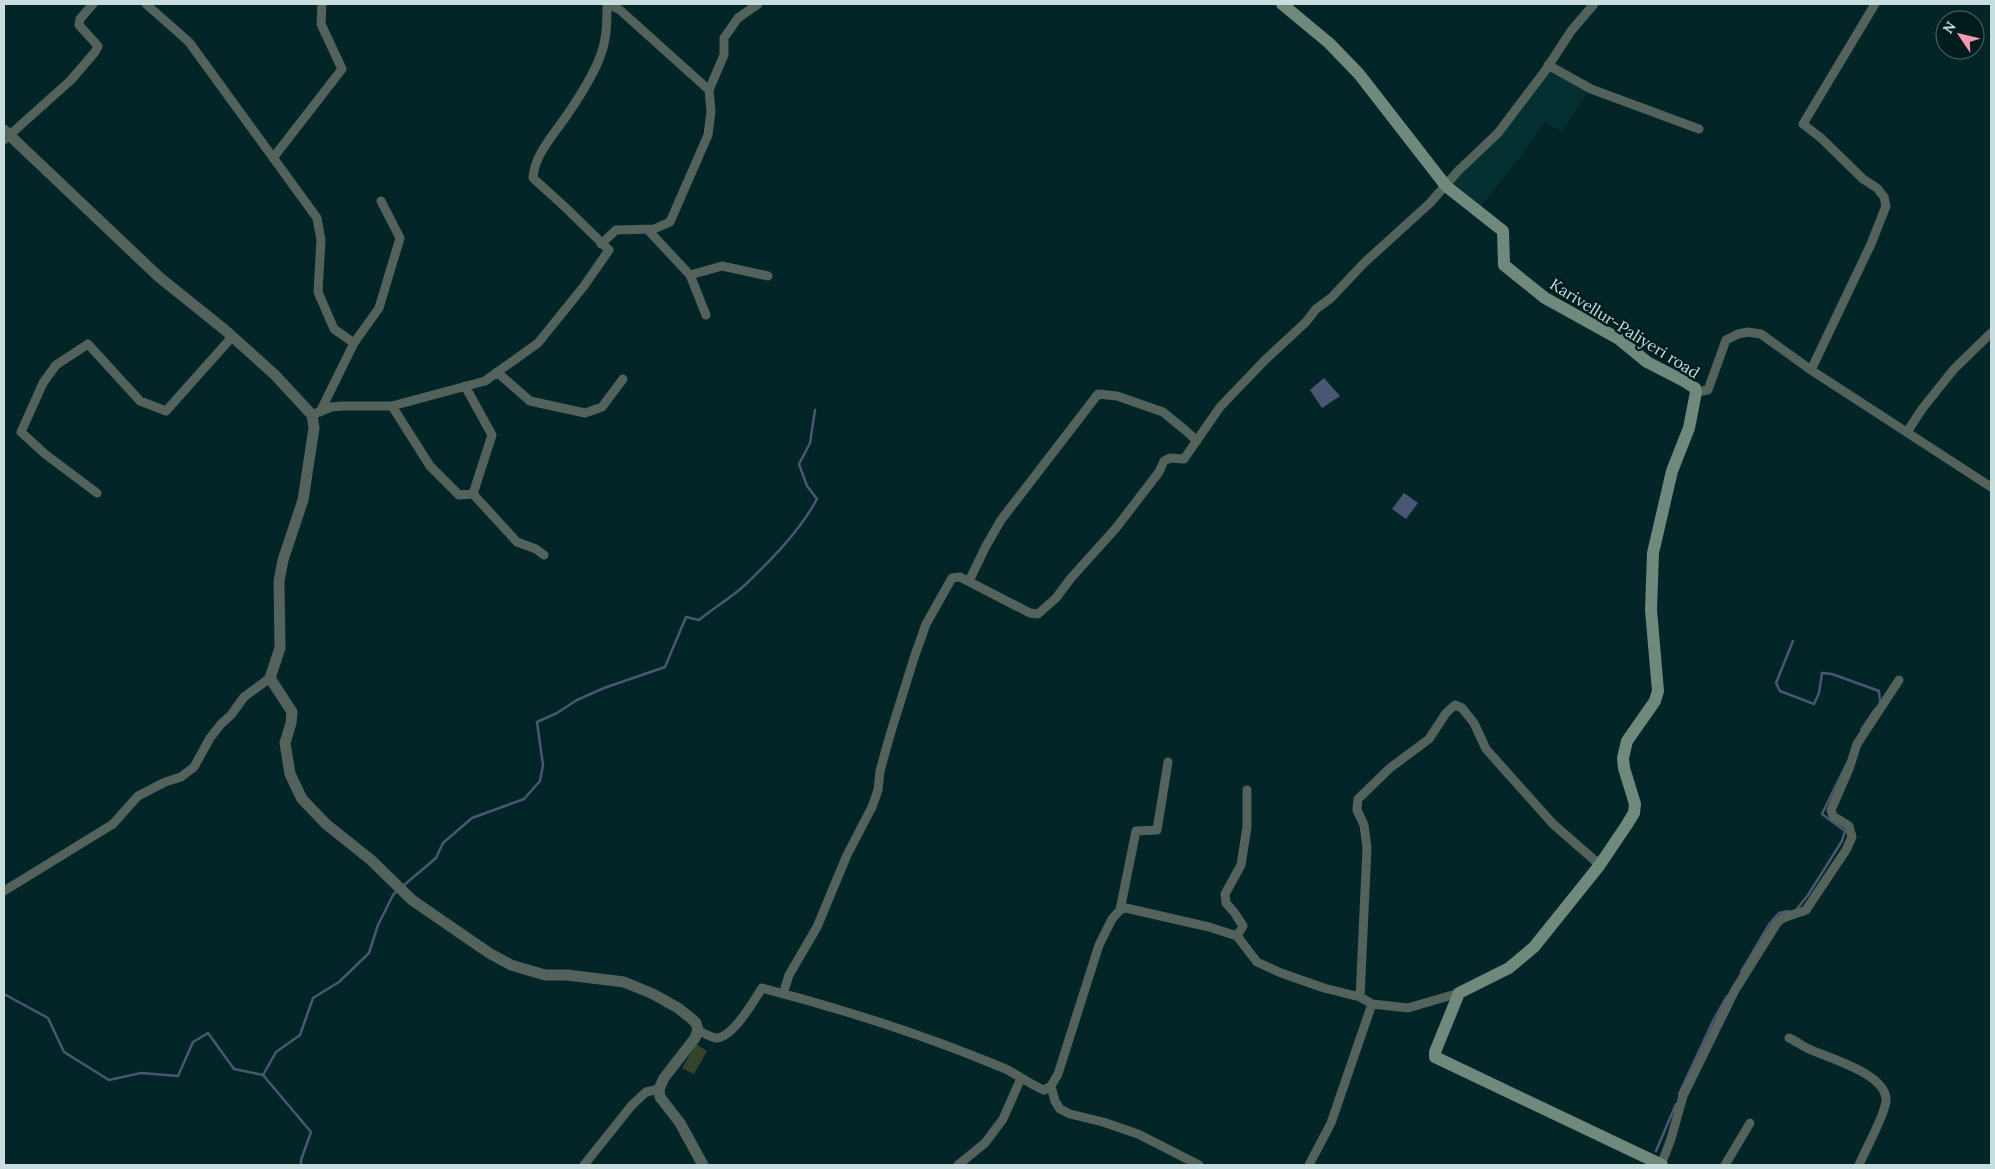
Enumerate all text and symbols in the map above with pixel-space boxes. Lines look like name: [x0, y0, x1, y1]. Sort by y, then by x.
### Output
north arrow: [1935, 10, 1985, 60]
text: N: [1939, 18, 1960, 37]
street label: Karivellur-Paliyeri road: [1546, 274, 1704, 383]

